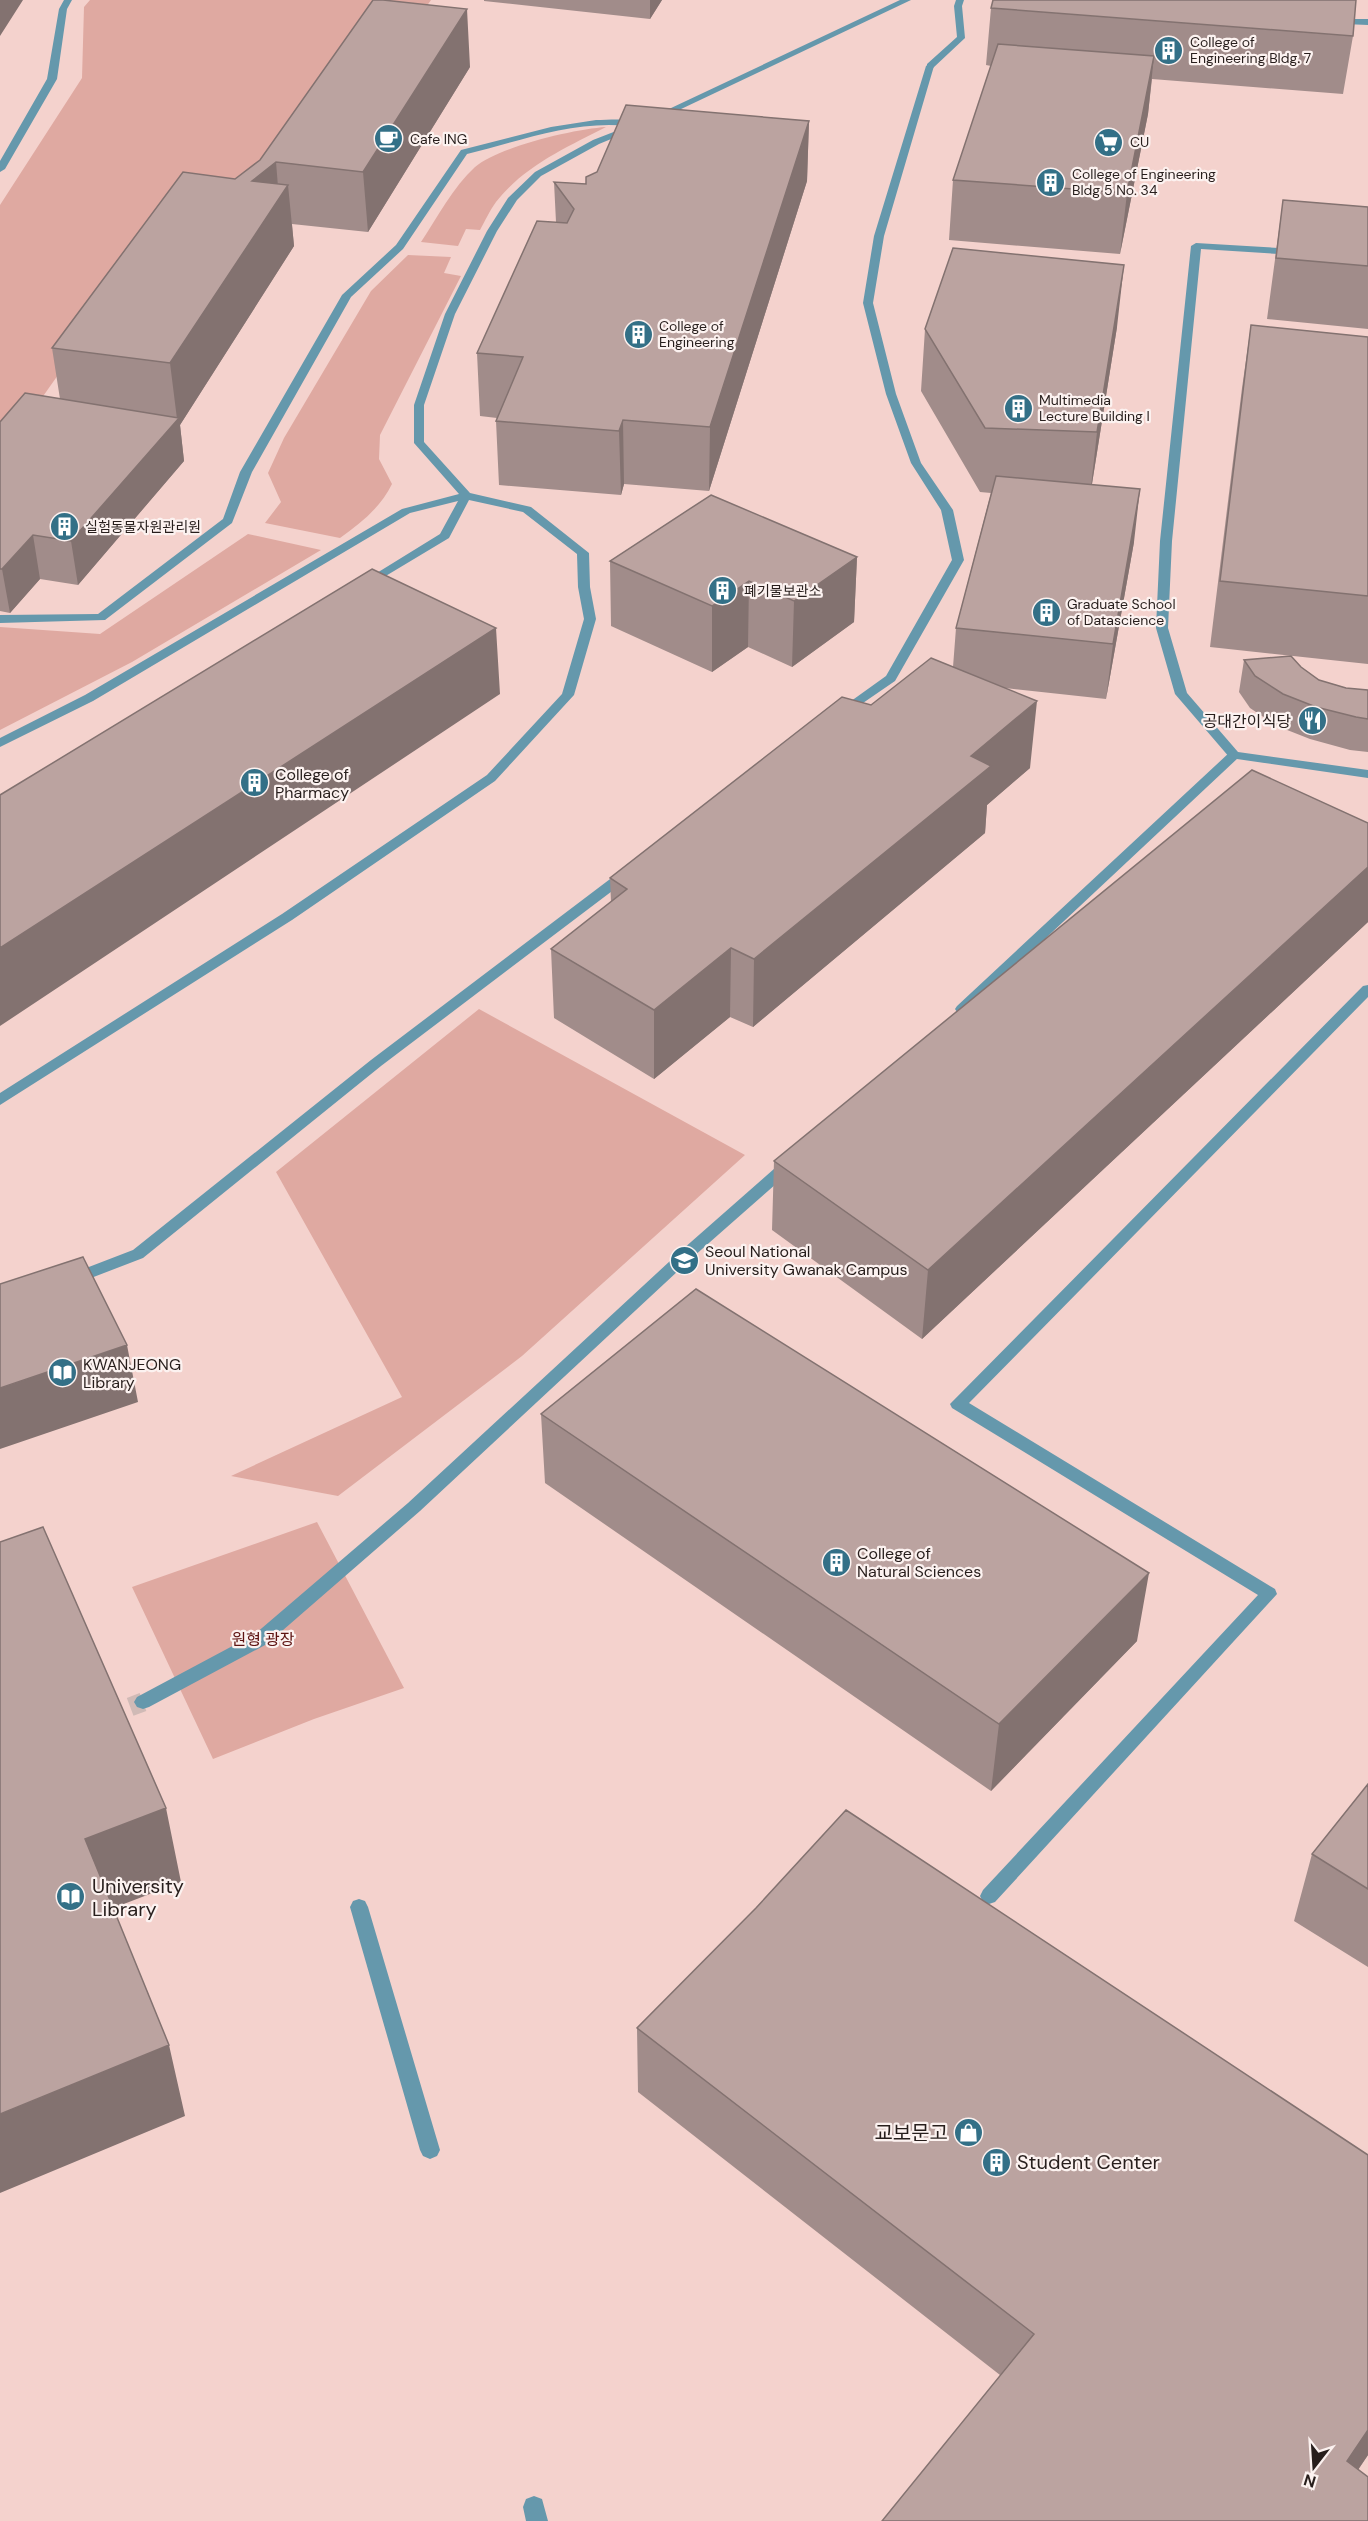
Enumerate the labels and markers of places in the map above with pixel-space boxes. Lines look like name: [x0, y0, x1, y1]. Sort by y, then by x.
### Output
place label: College of Engineering Bldg. 7: [1190, 33, 1311, 67]
building icon: College of Engineering Bldg. 7: [1153, 34, 1185, 66]
cafe icon: Cafe ING: [373, 123, 405, 155]
supermarket icon: CU: [1093, 126, 1125, 158]
place label: Cafe ING: [410, 130, 467, 148]
place label: CU: [1130, 133, 1149, 151]
place label: College of Engineering Bldg 5 No. 34: [1072, 165, 1216, 199]
building icon: College of Engineering Bldg 5 No. 34: [1035, 166, 1067, 198]
place label: College of Engineering: [659, 317, 735, 351]
building icon: College of Engineering: [622, 318, 654, 350]
place label: Multimedia Lecture Building I: [1039, 391, 1150, 425]
building icon: Multimedia Lecture Building I: [1002, 392, 1034, 424]
building icon: 실험동물자원관리원: [48, 511, 80, 543]
place label: 실험동물자원관리원: [85, 518, 201, 536]
building icon: 폐기물보관소: [707, 575, 739, 607]
place label: 폐기물보관소: [744, 582, 821, 600]
place label: Graduate School of Datascience: [1067, 595, 1176, 629]
building icon: Graduate School of Datascience: [1030, 596, 1062, 628]
restaurant icon: 공대간이식당: [1296, 705, 1328, 737]
place label: 공대간이식당: [1203, 711, 1291, 732]
place label: College of Pharmacy: [275, 764, 349, 803]
building icon: College of Pharmacy: [238, 767, 270, 799]
place label: Seoul National University Gwanak Campus: [705, 1241, 907, 1280]
school or university icon: Seoul National University Gwanak Campus: [668, 1244, 700, 1276]
place label: KWANJEONG Library: [83, 1354, 181, 1393]
library icon: KWANJEONG Library: [46, 1357, 78, 1389]
place label: College of Natural Sciences: [857, 1543, 981, 1582]
building icon: College of Natural Sciences: [820, 1546, 852, 1578]
place label: University Library: [92, 1873, 184, 1922]
library icon: University Library: [55, 1881, 87, 1913]
shop icon: 교보문고: [953, 2117, 985, 2149]
place label: 교보문고: [874, 2120, 948, 2146]
building icon: Student Center: [980, 2146, 1012, 2178]
place label: Student Center: [1017, 2149, 1160, 2175]

